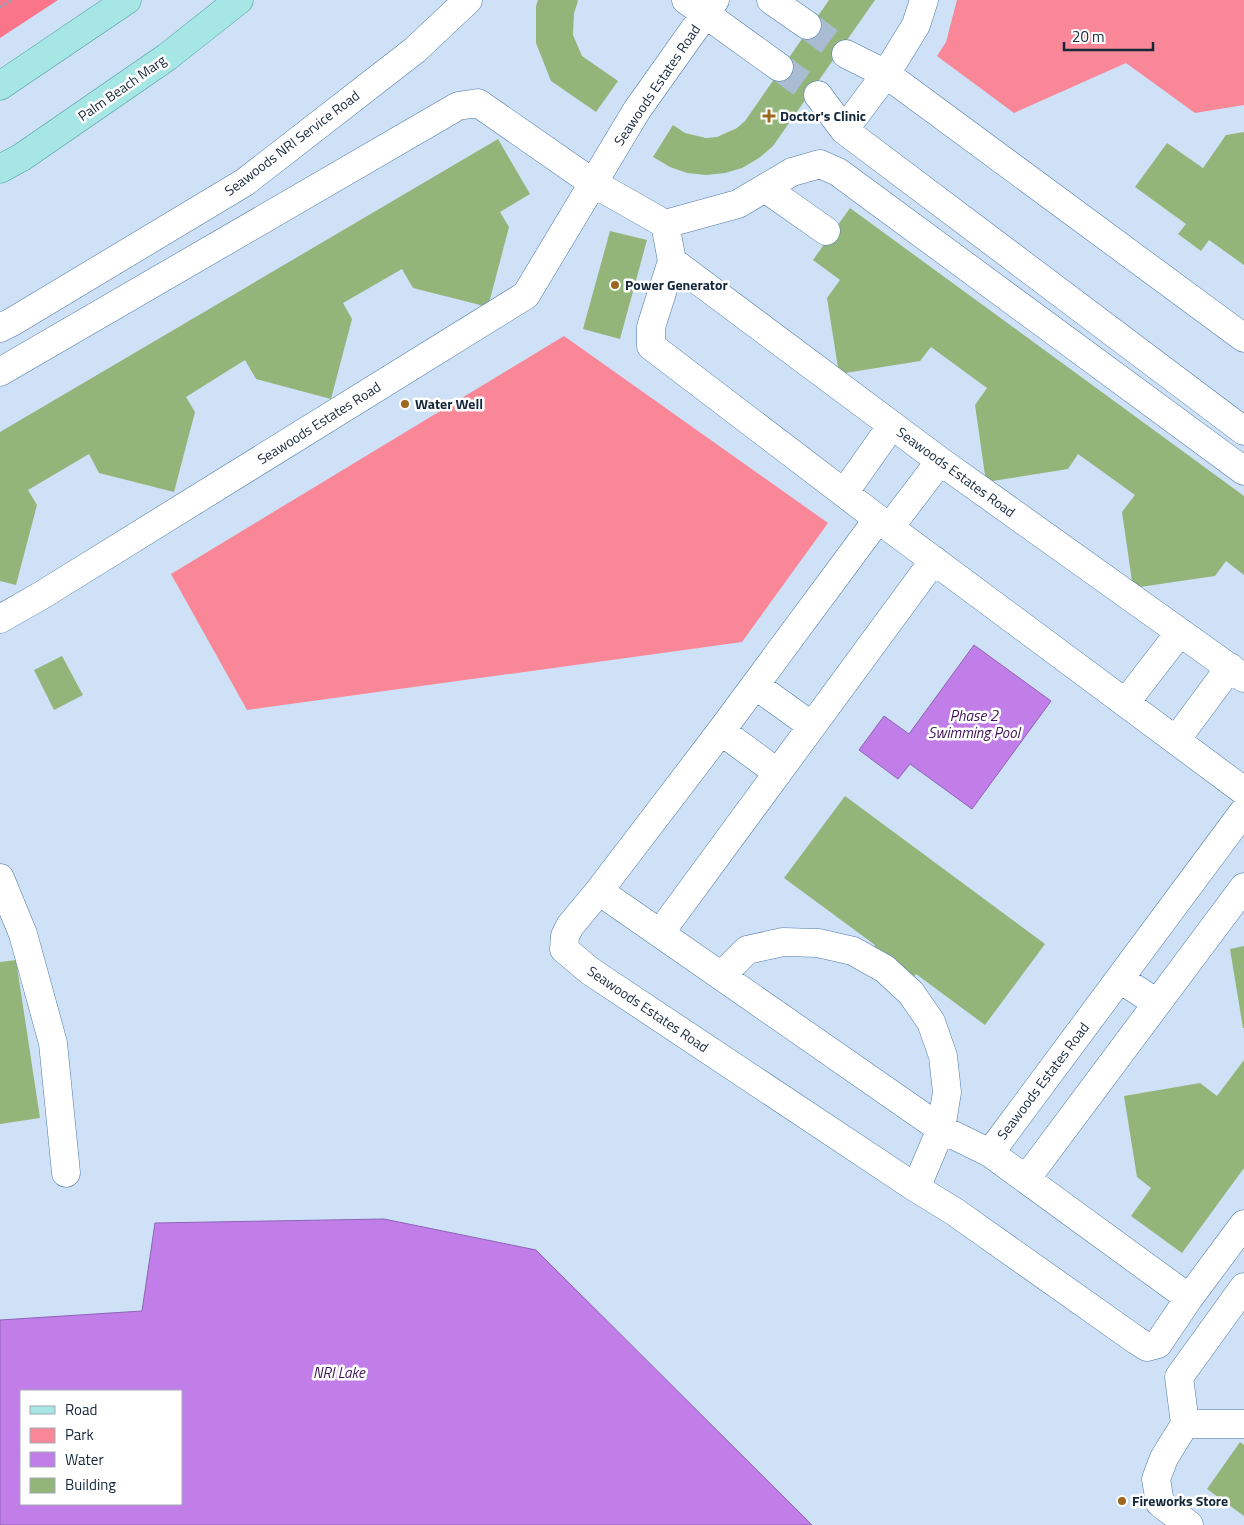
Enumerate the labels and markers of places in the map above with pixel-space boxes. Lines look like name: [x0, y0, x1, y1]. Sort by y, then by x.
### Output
place label: Doctor's Clinic: [780, 105, 866, 126]
marker: Doctor's Clinic: [762, 109, 776, 123]
place label: Power Generator: [625, 274, 728, 295]
marker: Power Generator: [609, 279, 621, 291]
place label: Water Well: [415, 393, 483, 414]
marker: Water Well: [399, 398, 411, 410]
place label: Fireworks Store: [1132, 1490, 1228, 1511]
marker: Fireworks Store: [1116, 1495, 1128, 1507]

